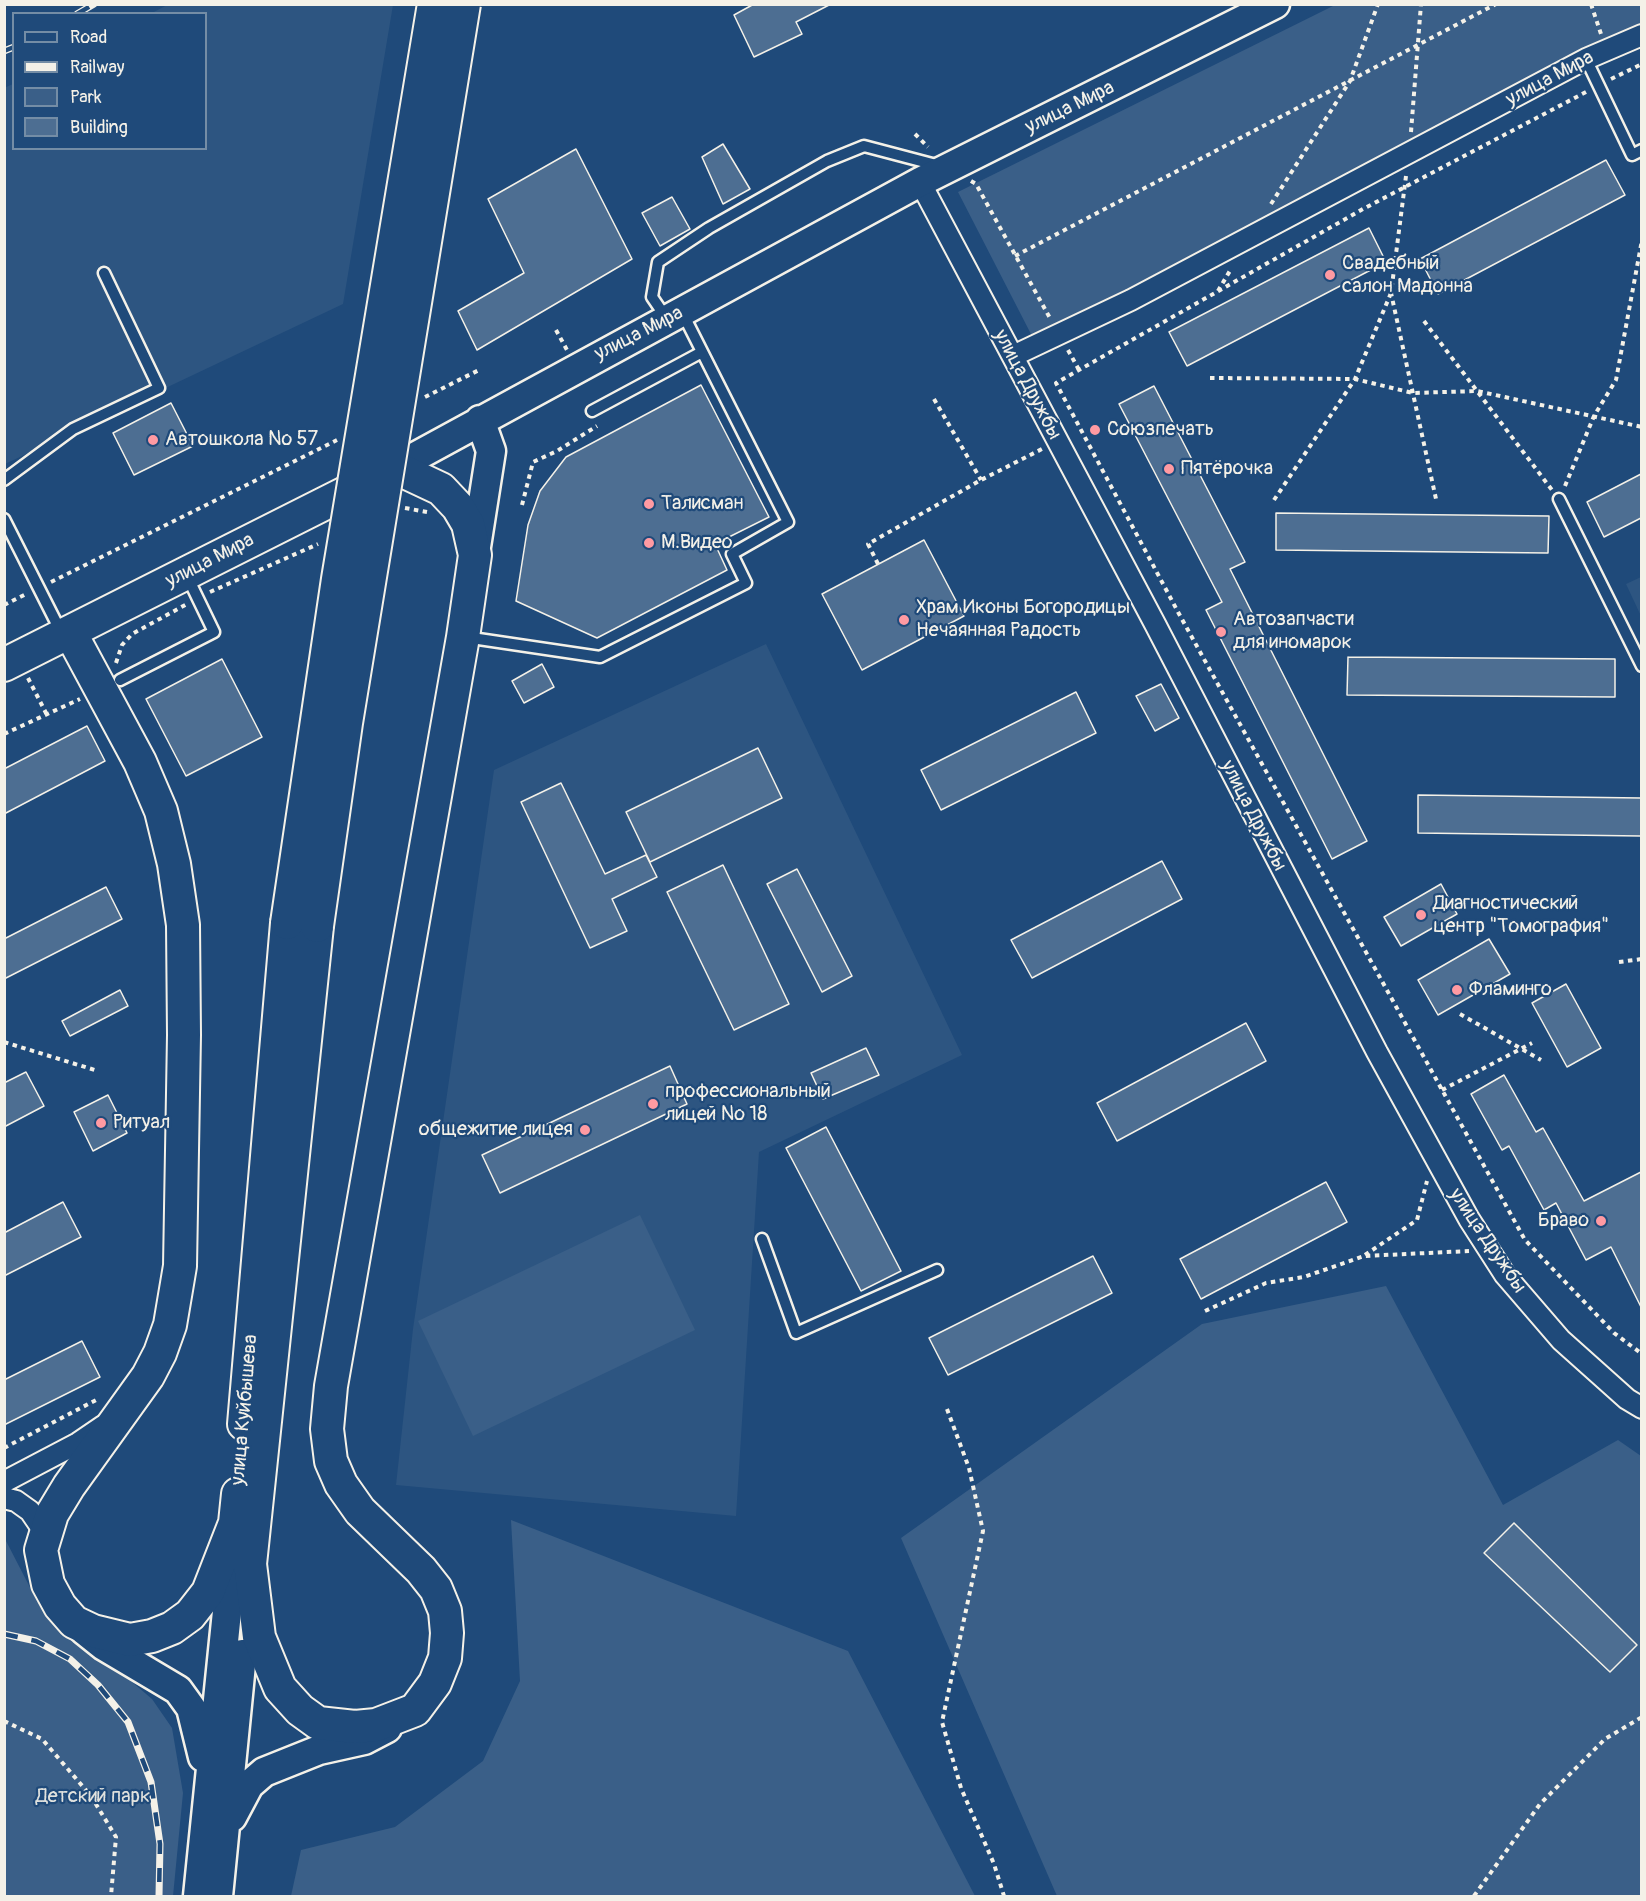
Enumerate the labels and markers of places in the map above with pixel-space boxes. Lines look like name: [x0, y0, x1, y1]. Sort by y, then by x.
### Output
place label: Свадебный салон Мадонна: [1342, 252, 1473, 299]
marker: Свадебный салон Мадонна: [1323, 268, 1337, 282]
place label: Союзпечать: [1107, 418, 1214, 442]
marker: Союзпечать: [1088, 423, 1102, 437]
place label: Автошкола № 57: [165, 428, 318, 452]
marker: Автошкола № 57: [146, 433, 160, 447]
place label: Пятёрочка: [1181, 457, 1273, 481]
marker: Пятёрочка: [1162, 462, 1176, 476]
place label: Талисман: [661, 492, 743, 516]
marker: Талисман: [642, 497, 656, 511]
place label: М.Видео: [661, 531, 733, 555]
marker: М.Видео: [642, 536, 656, 550]
place label: Храм Иконы Богородицы Нечаянная Радость: [916, 596, 1130, 643]
place label: Автозапчасти для иномарок: [1233, 608, 1354, 655]
marker: Храм Иконы Богородицы Нечаянная Радость: [897, 613, 911, 627]
marker: Автозапчасти для иномарок: [1214, 625, 1228, 639]
place label: Диагностический центр "Томография": [1433, 892, 1609, 939]
marker: Диагностический центр "Томография": [1414, 908, 1428, 922]
place label: Фламинго: [1469, 978, 1552, 1002]
marker: Фламинго: [1450, 983, 1464, 997]
place label: профессиональный лицей № 18: [665, 1080, 831, 1127]
marker: профессиональный лицей № 18: [646, 1097, 660, 1111]
place label: Ритуал: [113, 1111, 170, 1135]
marker: Ритуал: [94, 1116, 108, 1130]
place label: общежитие лицея: [419, 1118, 573, 1142]
marker: общежитие лицея: [578, 1123, 592, 1137]
place label: Браво: [1538, 1209, 1589, 1233]
marker: Браво: [1594, 1214, 1608, 1228]

